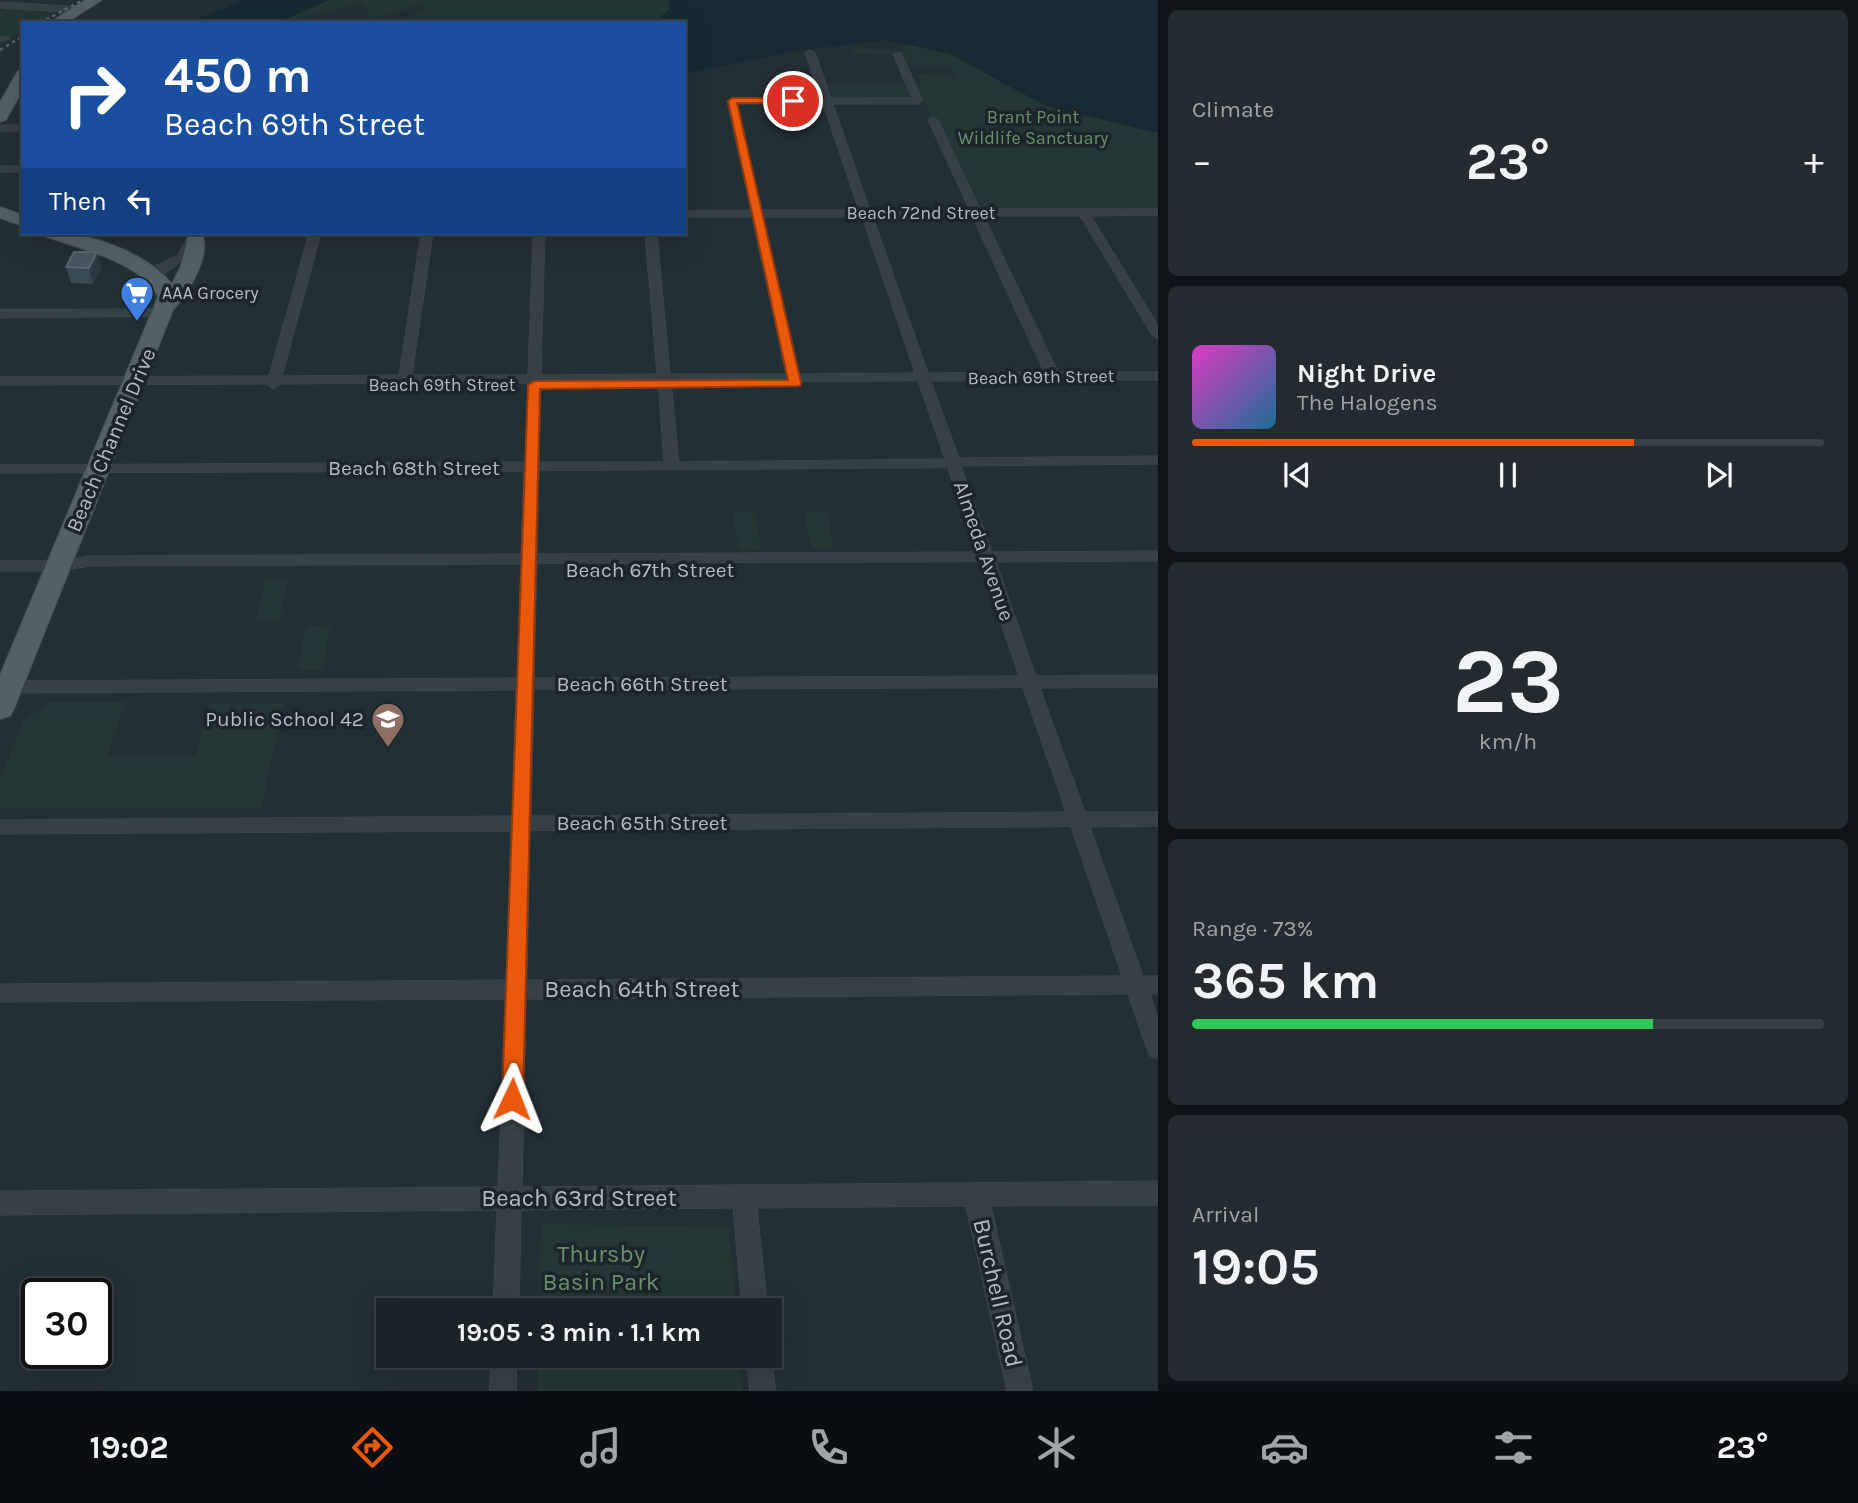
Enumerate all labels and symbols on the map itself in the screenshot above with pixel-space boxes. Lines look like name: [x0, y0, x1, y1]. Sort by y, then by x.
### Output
pin: [763, 71, 823, 131]
park label: Brant Point Wildlife Sanctuary: [958, 106, 1109, 149]
street label: Beach 72nd Street: [847, 202, 996, 224]
supermarket icon: AAA Grocery: [118, 274, 156, 323]
place label: AAA Grocery: [162, 282, 259, 304]
street label: Beach Channel Drive: [61, 345, 161, 535]
street label: Beach 69th Street: [967, 365, 1115, 389]
street label: Beach 69th Street: [369, 374, 516, 396]
street label: Beach 68th Street: [328, 456, 500, 480]
street label: Almeda Avenue: [949, 478, 1019, 624]
street label: Beach 67th Street: [566, 558, 735, 582]
street label: Beach 66th Street: [556, 672, 728, 696]
school or university icon: Public School 42: [369, 700, 407, 749]
place label: Public School 42: [205, 707, 364, 731]
street label: Beach 65th Street: [557, 811, 728, 835]
street label: Beach 64th Street: [544, 975, 740, 1003]
position arrow: [475, 1062, 549, 1136]
street label: Beach 63rd Street: [481, 1184, 677, 1212]
street label: Burchell Road: [967, 1216, 1029, 1370]
park label: Thursby Basin Park: [543, 1240, 659, 1296]
speed limit sign: 30: [21, 1278, 112, 1369]

